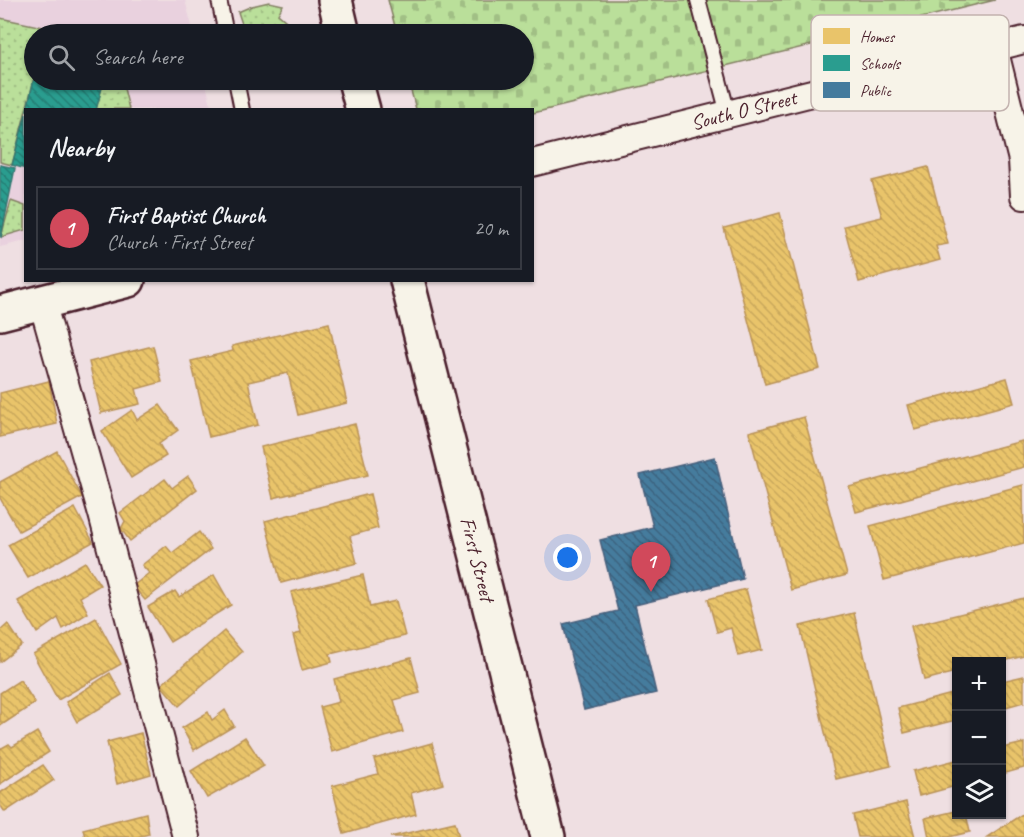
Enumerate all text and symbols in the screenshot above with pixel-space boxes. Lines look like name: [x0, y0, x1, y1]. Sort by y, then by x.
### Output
legend: [811, 15, 1009, 111]
search box: [24, 24, 534, 90]
text: Homes: [860, 27, 896, 47]
icon: search: [45, 41, 78, 74]
text: Search here: [93, 43, 183, 71]
text: Schools: [860, 54, 901, 74]
text: Public: [860, 81, 892, 101]
street label: South O Street: [688, 84, 801, 136]
text: Nearby: [48, 131, 113, 164]
text: First Baptist Church: [107, 202, 266, 230]
text: 1: [65, 216, 74, 241]
text: 20 m: [474, 216, 508, 241]
text: Church · First Street: [107, 230, 252, 255]
street label: First Street: [455, 514, 502, 607]
pin: 1: [632, 542, 670, 592]
your location: [553, 543, 582, 572]
map controls: [952, 657, 1006, 819]
button: +: [952, 657, 1006, 711]
button: −: [952, 711, 1006, 765]
button: layers: [952, 765, 1006, 819]

